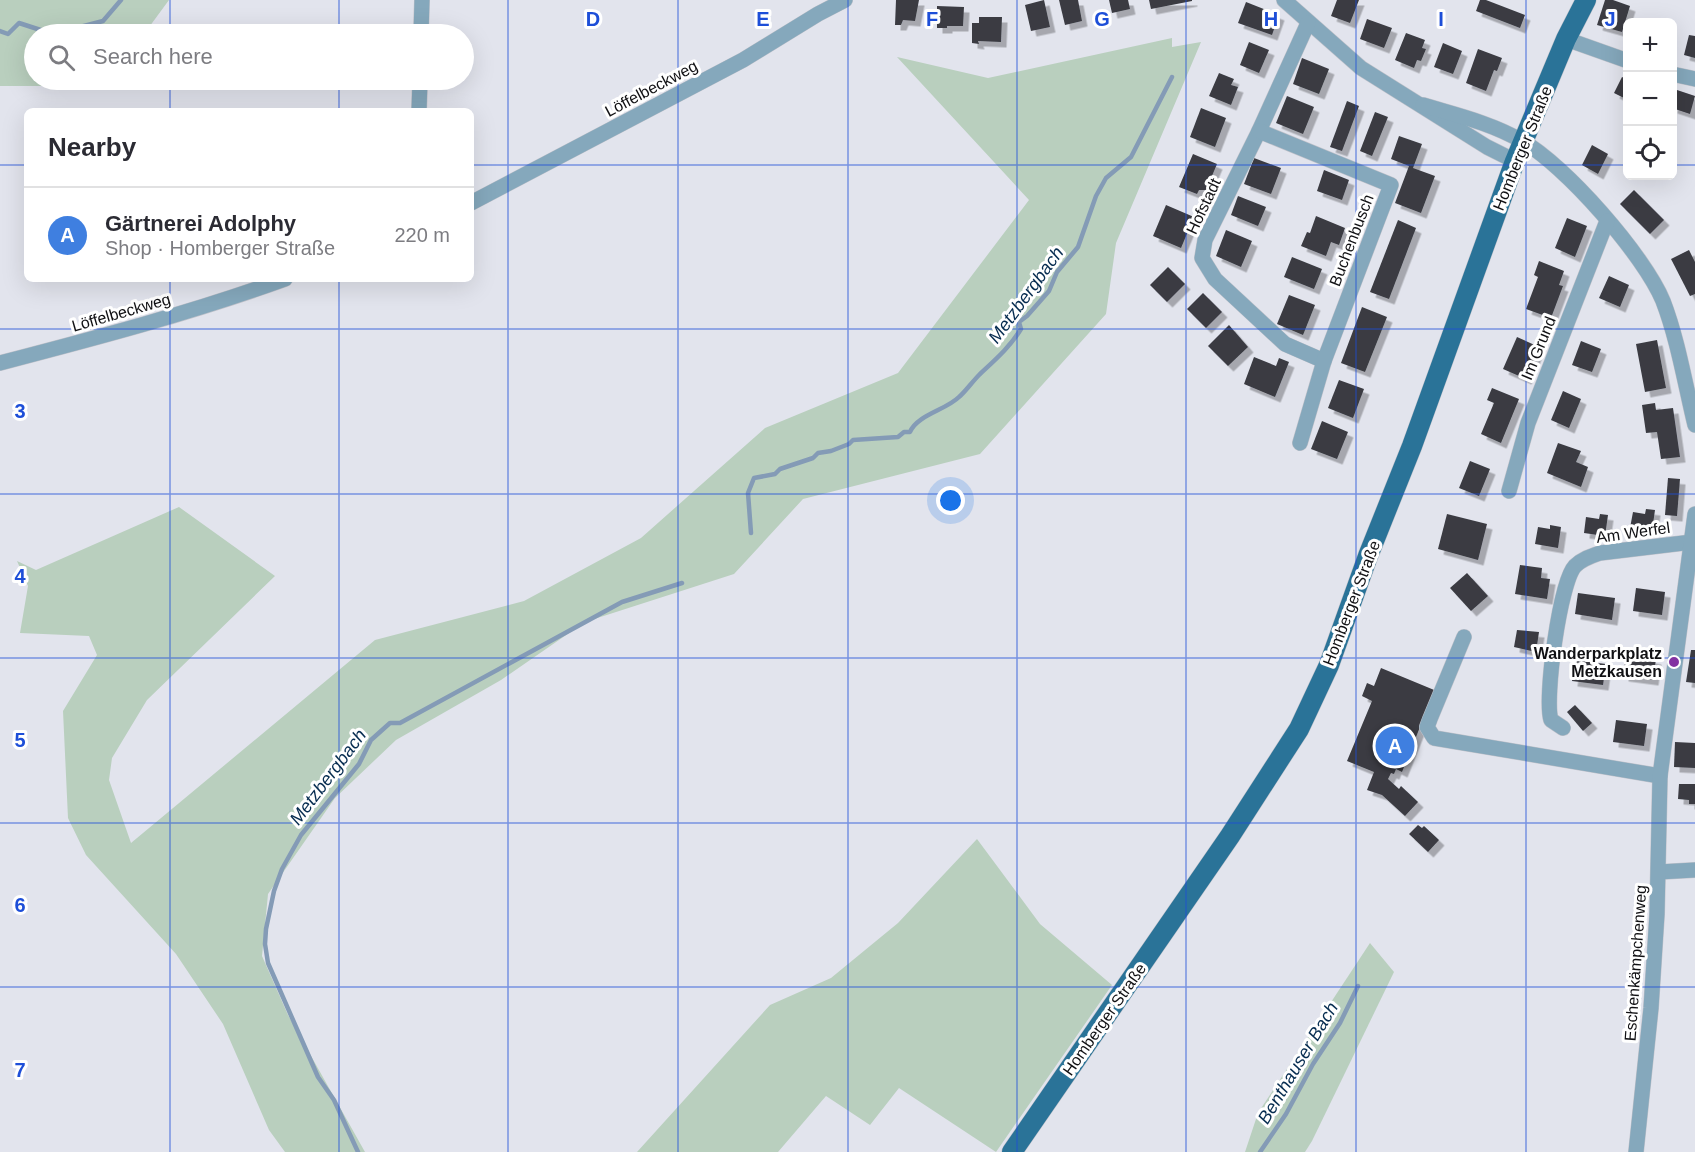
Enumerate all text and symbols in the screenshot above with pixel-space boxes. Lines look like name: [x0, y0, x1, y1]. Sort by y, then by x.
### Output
text: D: [586, 8, 600, 30]
text: E: [756, 8, 770, 30]
text: F: [926, 8, 938, 30]
text: G: [1094, 8, 1110, 30]
text: H: [1264, 8, 1278, 30]
text: I: [1438, 8, 1444, 30]
text: J: [1604, 8, 1616, 30]
map controls: [1623, 18, 1677, 180]
button: +: [1623, 18, 1677, 72]
search box: [24, 24, 474, 90]
icon: search: [45, 41, 78, 74]
text: Search here: [93, 44, 213, 69]
street label: Löffelbeckweg: [602, 57, 700, 120]
button: −: [1623, 72, 1677, 126]
street label: Homberger Straße: [1490, 83, 1555, 213]
button: locate: [1623, 126, 1677, 180]
text: Nearby: [48, 132, 136, 162]
street label: Hofstadt: [1183, 175, 1224, 237]
street label: Buchenbusch: [1326, 192, 1377, 288]
text: Gärtnerei Adolphy: [105, 211, 296, 236]
text: A: [60, 224, 75, 246]
text: 220 m: [394, 224, 450, 246]
text: Shop · Homberger Straße: [105, 237, 335, 259]
water label: Metzbergbach: [984, 243, 1068, 347]
street label: Löffelbeckweg: [70, 290, 173, 335]
street label: Im Grund: [1518, 314, 1559, 382]
text: 3: [14, 400, 26, 422]
your location: [936, 486, 965, 515]
street label: Am Werfel: [1595, 519, 1671, 546]
street label: Homberger Straße: [1320, 538, 1383, 668]
text: 4: [14, 565, 26, 587]
place label: Wanderparkplatz Metzkausen: [1534, 645, 1662, 680]
marker: Wanderparkplatz Metzkausen: [1667, 655, 1681, 669]
pin: A: [1376, 724, 1414, 768]
water label: Metzbergbach: [286, 725, 370, 829]
text: 5: [14, 729, 26, 751]
street label: Eschenkämpchenweg: [1622, 884, 1649, 1042]
text: 6: [14, 894, 26, 916]
street label: Homberger Straße: [1059, 960, 1149, 1078]
water label: Benthauser Bach: [1254, 999, 1342, 1127]
text: 7: [14, 1059, 26, 1081]

